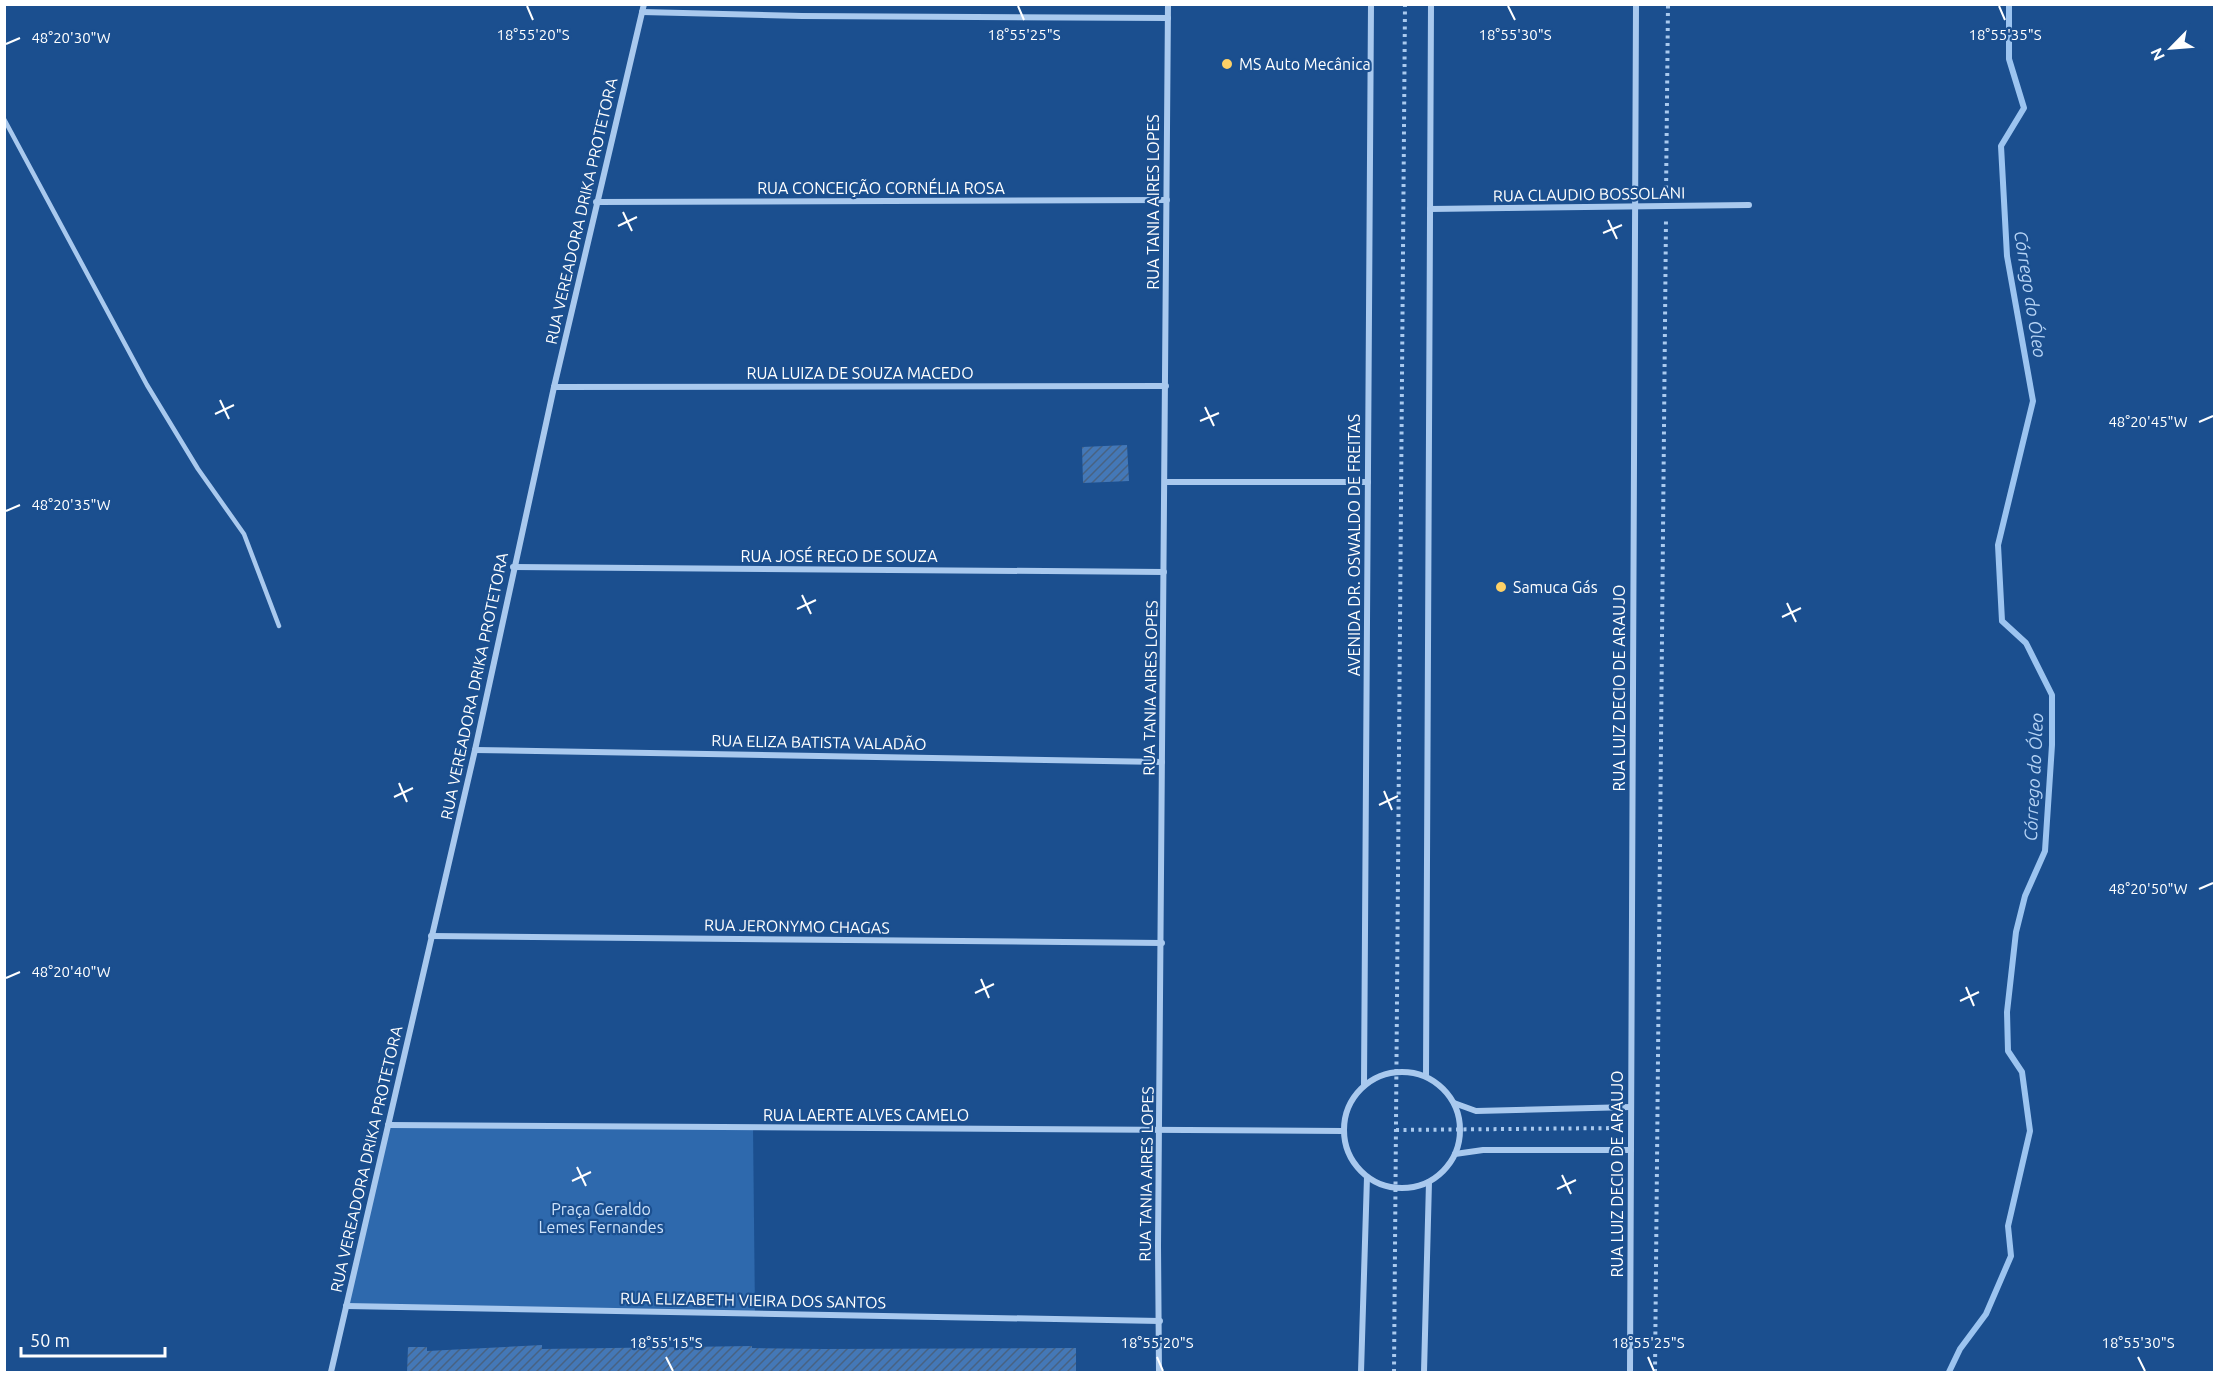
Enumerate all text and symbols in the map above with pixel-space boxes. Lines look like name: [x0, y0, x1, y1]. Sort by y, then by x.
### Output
north arrow: [2141, 18, 2201, 78]
text: 18°55'20"S: [496, 26, 570, 43]
text: 18°55'25"S: [987, 26, 1061, 43]
text: 18°55'30"S: [1478, 26, 1552, 43]
text: 18°55'35"S: [1968, 26, 2042, 43]
text: 48°20'30"W: [31, 29, 111, 46]
text: N: [2147, 45, 2168, 64]
place label: MS Auto Mecânica: [1239, 55, 1371, 73]
marker: MS Auto Mecânica: [1220, 57, 1234, 71]
street label: RUA VEREADORA DRIKA PROTETORA: [542, 75, 621, 346]
street label: RUA TANIA AIRES LOPES: [1144, 114, 1162, 290]
street label: RUA CONCEIÇÃO CORNÉLIA ROSA: [757, 177, 1005, 197]
street label: RUA CLAUDIO BOSSOLANI: [1493, 183, 1685, 205]
water label: Córrego do Óleo: [2011, 229, 2052, 359]
street label: RUA LUIZA DE SOUZA MACEDO: [746, 364, 974, 382]
text: 48°20'45"W: [2108, 413, 2188, 430]
street label: AVENIDA DR. OSWALDO DE FREITAS: [1345, 414, 1363, 676]
text: 48°20'35"W: [31, 496, 111, 513]
street label: RUA JOSÉ REGO DE SOUZA: [740, 545, 938, 565]
street label: RUA VEREADORA DRIKA PROTETORA: [437, 550, 511, 821]
place label: Samuca Gás: [1513, 578, 1598, 596]
marker: Samuca Gás: [1494, 580, 1508, 594]
street label: RUA LUIZ DECIO DE ARAUJO: [1610, 584, 1628, 792]
street label: RUA TANIA AIRES LOPES: [1139, 600, 1161, 776]
water label: Córrego do Óleo: [2019, 712, 2046, 842]
street label: RUA ELIZA BATISTA VALADÃO: [711, 730, 927, 753]
text: 48°20'50"W: [2108, 880, 2188, 897]
street label: RUA JERONYMO CHAGAS: [704, 915, 890, 937]
text: 48°20'40"W: [31, 963, 111, 980]
street label: RUA VEREADORA DRIKA PROTETORA: [327, 1023, 406, 1294]
street label: RUA LUIZ DECIO DE ARAUJO: [1608, 1070, 1626, 1278]
street label: RUA TANIA AIRES LOPES: [1135, 1086, 1157, 1262]
street label: RUA LAERTE ALVES CAMELO: [763, 1106, 969, 1124]
park label: Praça Geraldo Lemes Fernandes: [538, 1200, 664, 1236]
street label: RUA ELIZABETH VIEIRA DOS SANTOS: [620, 1289, 886, 1311]
scale bar: [21, 1320, 165, 1358]
text: 50 m: [30, 1330, 70, 1350]
text: 18°55'15"S: [629, 1334, 703, 1351]
text: 18°55'20"S: [1120, 1334, 1194, 1351]
text: 18°55'25"S: [1611, 1334, 1685, 1351]
text: 18°55'30"S: [2101, 1334, 2175, 1351]

